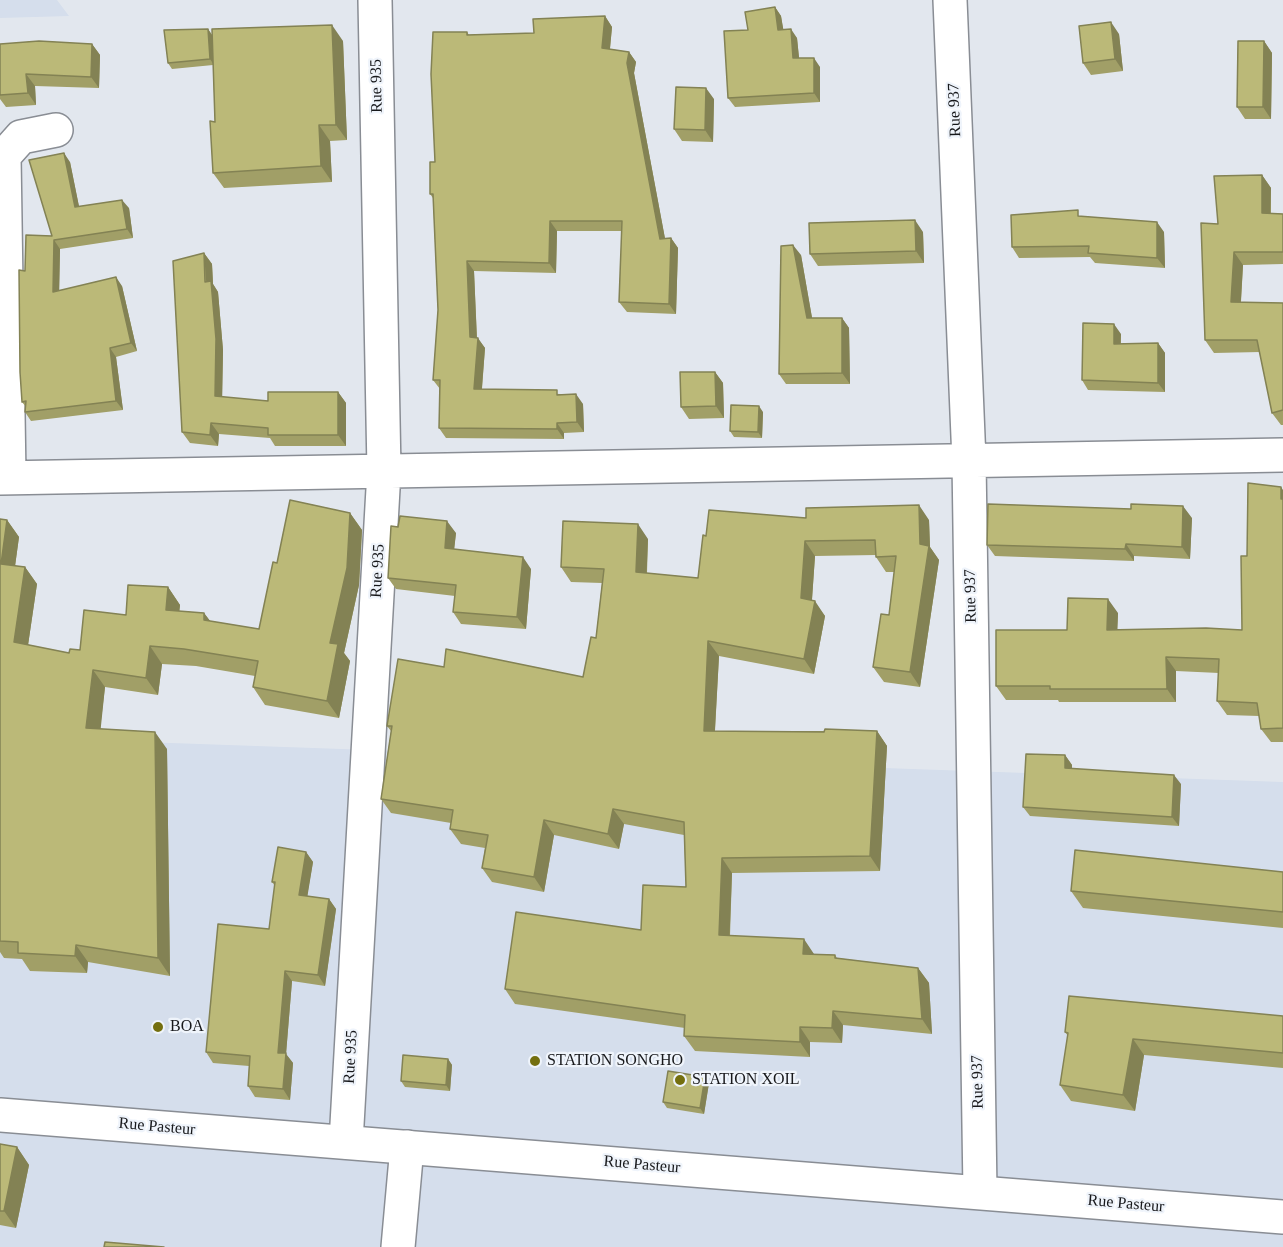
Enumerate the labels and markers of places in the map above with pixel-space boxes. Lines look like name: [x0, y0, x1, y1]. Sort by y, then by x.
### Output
place label: BOA: [170, 1017, 204, 1037]
marker: BOA: [151, 1020, 165, 1034]
place label: STATION SONGHO: [547, 1051, 683, 1071]
marker: STATION SONGHO: [528, 1054, 542, 1068]
place label: STATION XOIL: [692, 1070, 800, 1090]
marker: STATION XOIL: [673, 1073, 687, 1087]

